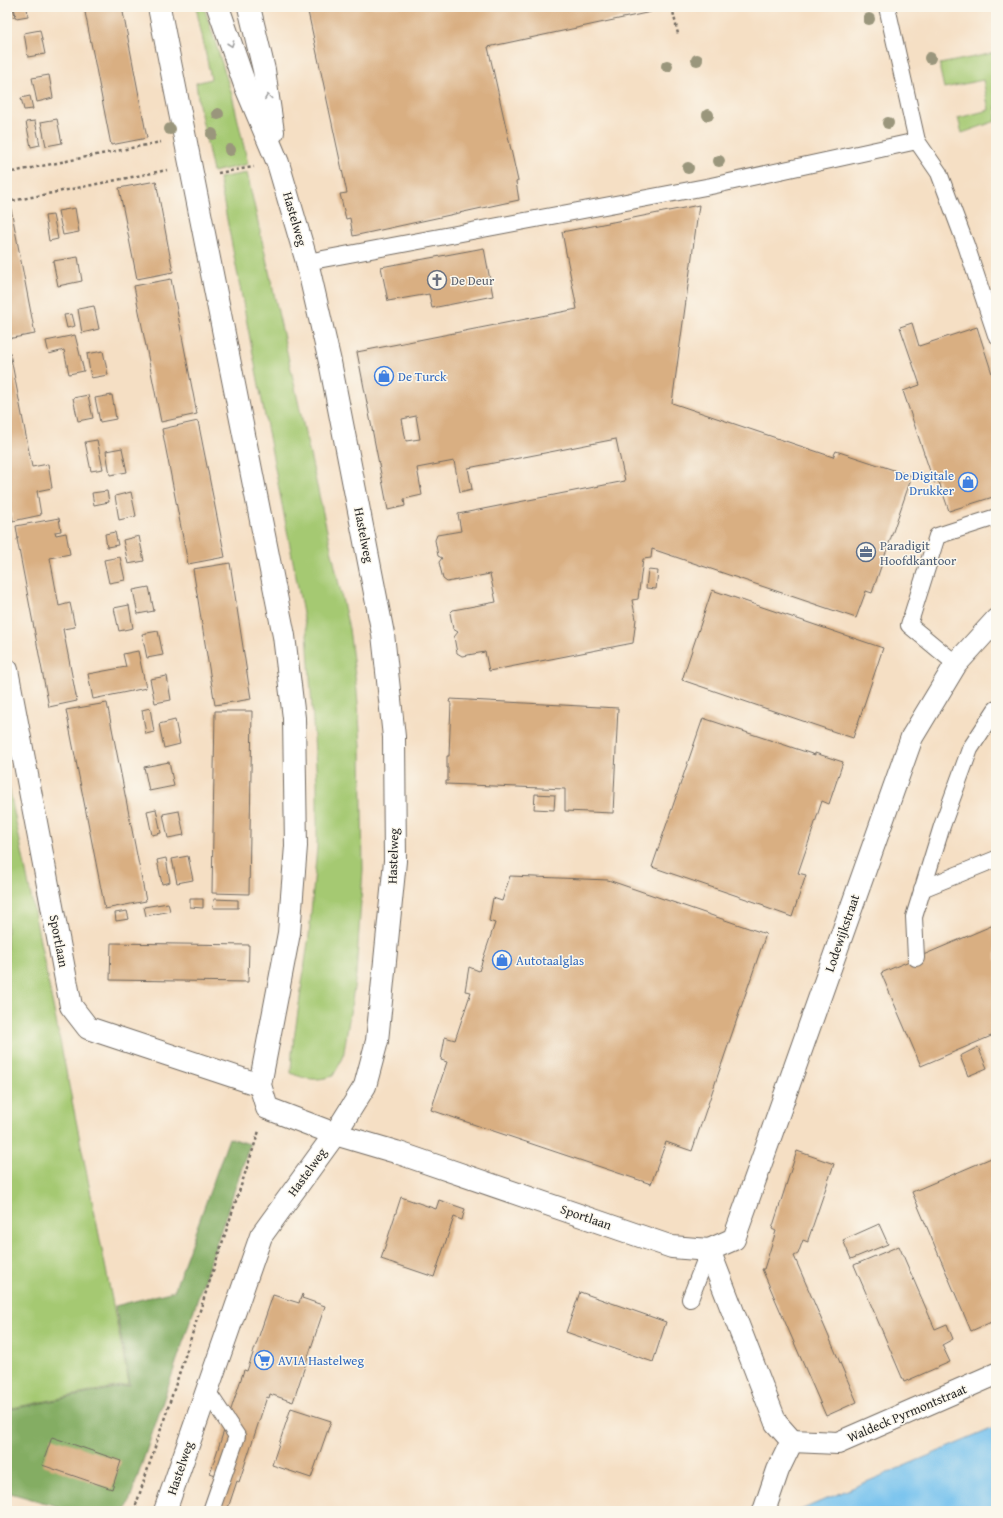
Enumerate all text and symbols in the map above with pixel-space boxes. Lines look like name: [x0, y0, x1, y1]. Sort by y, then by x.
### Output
one-way arrow: [226, 40, 234, 47]
one-way arrow: [264, 94, 273, 100]
street label: Hastelweg: [278, 190, 312, 249]
church icon: De Deur: [426, 269, 448, 291]
place label: De Deur: [451, 271, 495, 290]
shop icon: De Turck: [373, 365, 395, 387]
place label: De Turck: [398, 367, 447, 386]
place label: De Digitale Drukker: [895, 466, 955, 500]
shop icon: De Digitale Drukker: [957, 471, 979, 493]
street label: Hastelweg: [349, 506, 379, 565]
place label: Paradigit Hoofdkantoor: [880, 536, 957, 570]
office icon: Paradigit Hoofdkantoor: [855, 541, 877, 563]
street label: Hastelweg: [383, 827, 403, 884]
street label: Lodewijkstraat: [820, 891, 864, 974]
street label: Sportlaan: [45, 913, 74, 970]
shop icon: Autotaalglas: [491, 949, 513, 971]
place label: Autotaalglas: [516, 951, 584, 970]
street label: Hastelweg: [283, 1143, 331, 1200]
street label: Sportlaan: [558, 1199, 615, 1235]
supermarket icon: AVIA Hastelweg: [253, 1349, 275, 1371]
place label: AVIA Hastelweg: [278, 1351, 364, 1370]
street label: Waldeck Pyrmontstraat: [844, 1379, 970, 1447]
street label: Hastelweg: [162, 1438, 198, 1497]

